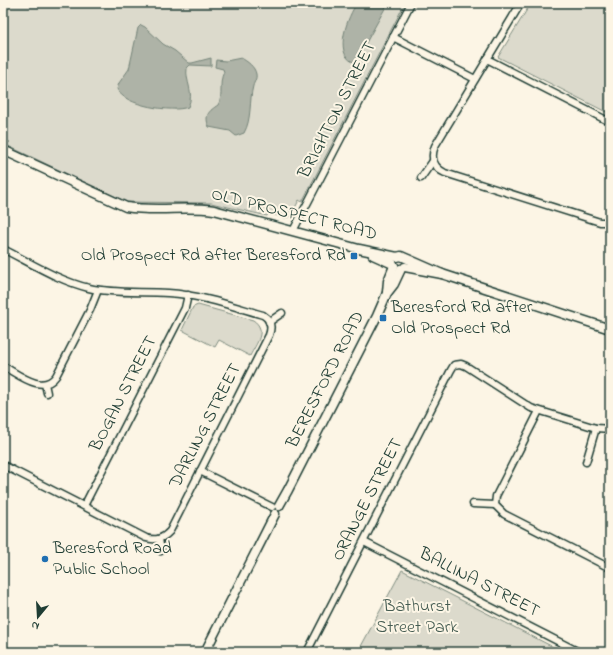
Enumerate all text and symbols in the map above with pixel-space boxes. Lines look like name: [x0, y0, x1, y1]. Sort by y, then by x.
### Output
street label: BRIGHTON STREET: [292, 37, 384, 184]
street label: OLD PROSPECT ROAD: [208, 182, 380, 248]
place label: Old Prospect Rd after Beresford Rd: [81, 243, 346, 269]
marker: Old Prospect Rd after Beresford Rd: [349, 251, 359, 261]
place label: Beresford Rd after Old Prospect Rd: [390, 295, 533, 342]
street label: BERESFORD ROAD: [280, 307, 372, 454]
marker: Beresford Rd after Old Prospect Rd: [378, 313, 388, 323]
street label: BOGAN STREET: [83, 332, 164, 457]
street label: DARLING STREET: [163, 359, 249, 494]
street label: ORANGE STREET: [326, 434, 410, 566]
place label: Beresford Road Public School: [52, 536, 172, 583]
street label: BALLINA STREET: [413, 541, 544, 625]
marker: Beresford Road Public School: [40, 554, 50, 564]
park label: Bathurst Street Park: [376, 594, 458, 641]
north arrow: [18, 597, 58, 637]
text: N: [29, 617, 41, 634]

